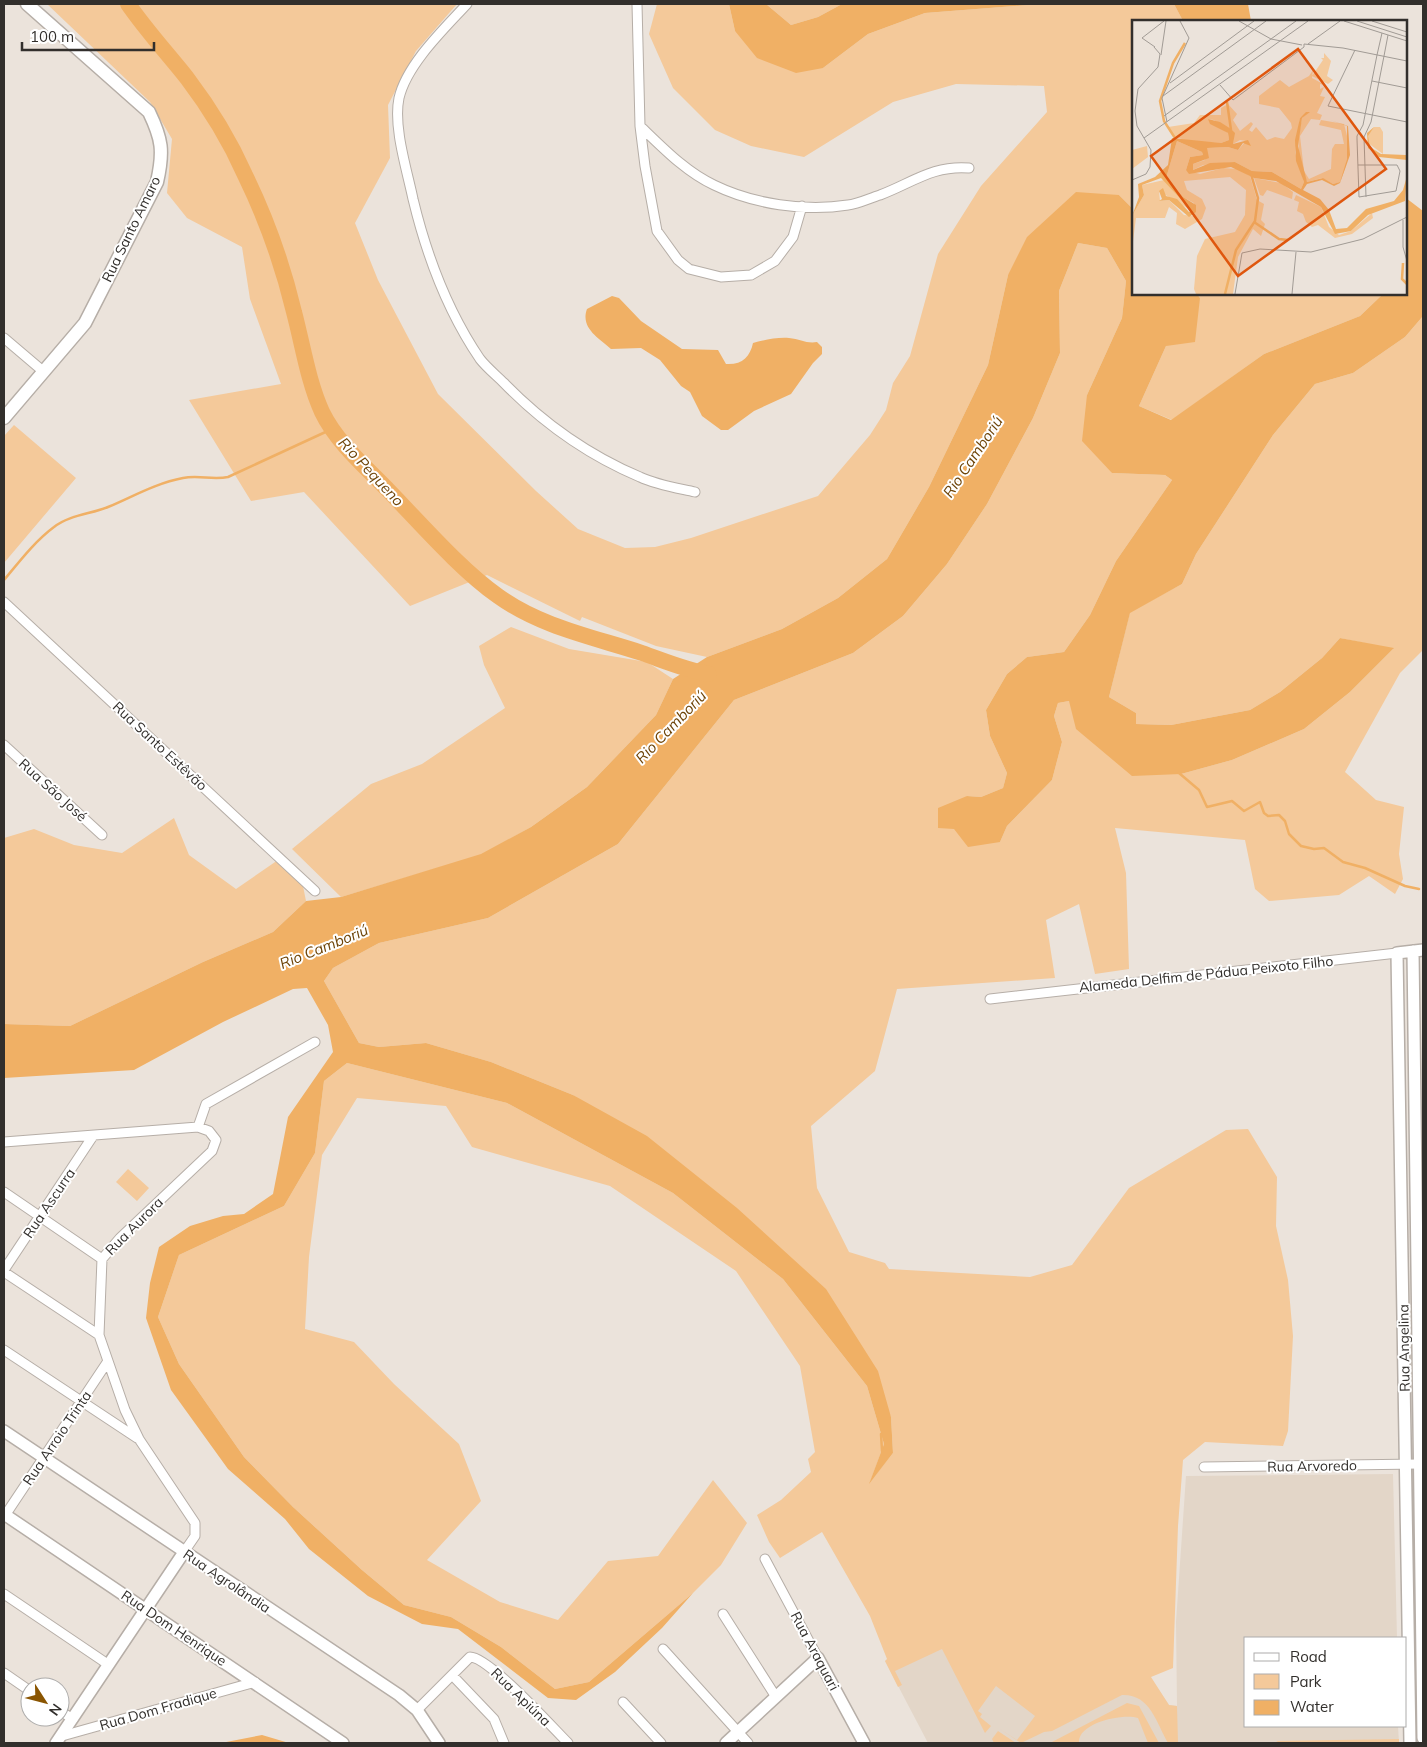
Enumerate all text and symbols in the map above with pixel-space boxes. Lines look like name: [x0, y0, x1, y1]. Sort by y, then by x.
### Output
scale bar: [22, 20, 155, 52]
inset map: [1132, 20, 1407, 295]
text: 100 m: [30, 27, 74, 46]
street label: Rua Santo Amaro: [98, 173, 164, 285]
water label: Rio Camboriú: [938, 412, 1007, 501]
water label: Rio Pequeno: [335, 433, 408, 510]
water label: Rio Camboriú: [631, 686, 710, 767]
street label: Rua Santo Estêvão: [109, 698, 211, 794]
street label: Rua São José: [15, 755, 91, 825]
water label: Rio Camboriú: [277, 920, 371, 973]
street label: Alameda Delfim de Pádua Peixoto Filho: [1078, 952, 1334, 996]
street label: Rua Ascurra: [19, 1165, 79, 1241]
street label: Rua Aurora: [101, 1193, 167, 1259]
street label: Rua Angelina: [1394, 1304, 1414, 1392]
street label: Rua Arroio Trinta: [19, 1387, 95, 1489]
street label: Rua Arvoredo: [1267, 1456, 1357, 1476]
street label: Rua Agrolândia: [180, 1545, 274, 1617]
street label: Rua Dom Henrique: [118, 1586, 230, 1670]
street label: Rua Araquari: [787, 1608, 843, 1694]
legend: [1244, 1637, 1407, 1727]
text: Road: [1290, 1647, 1327, 1666]
street label: Rua Apiúna: [487, 1664, 555, 1730]
text: Park: [1290, 1672, 1322, 1691]
north arrow: [20, 1677, 70, 1727]
street label: Rua Dom Fradique: [97, 1684, 219, 1734]
text: Water: [1290, 1697, 1334, 1716]
text: N: [45, 1700, 66, 1719]

